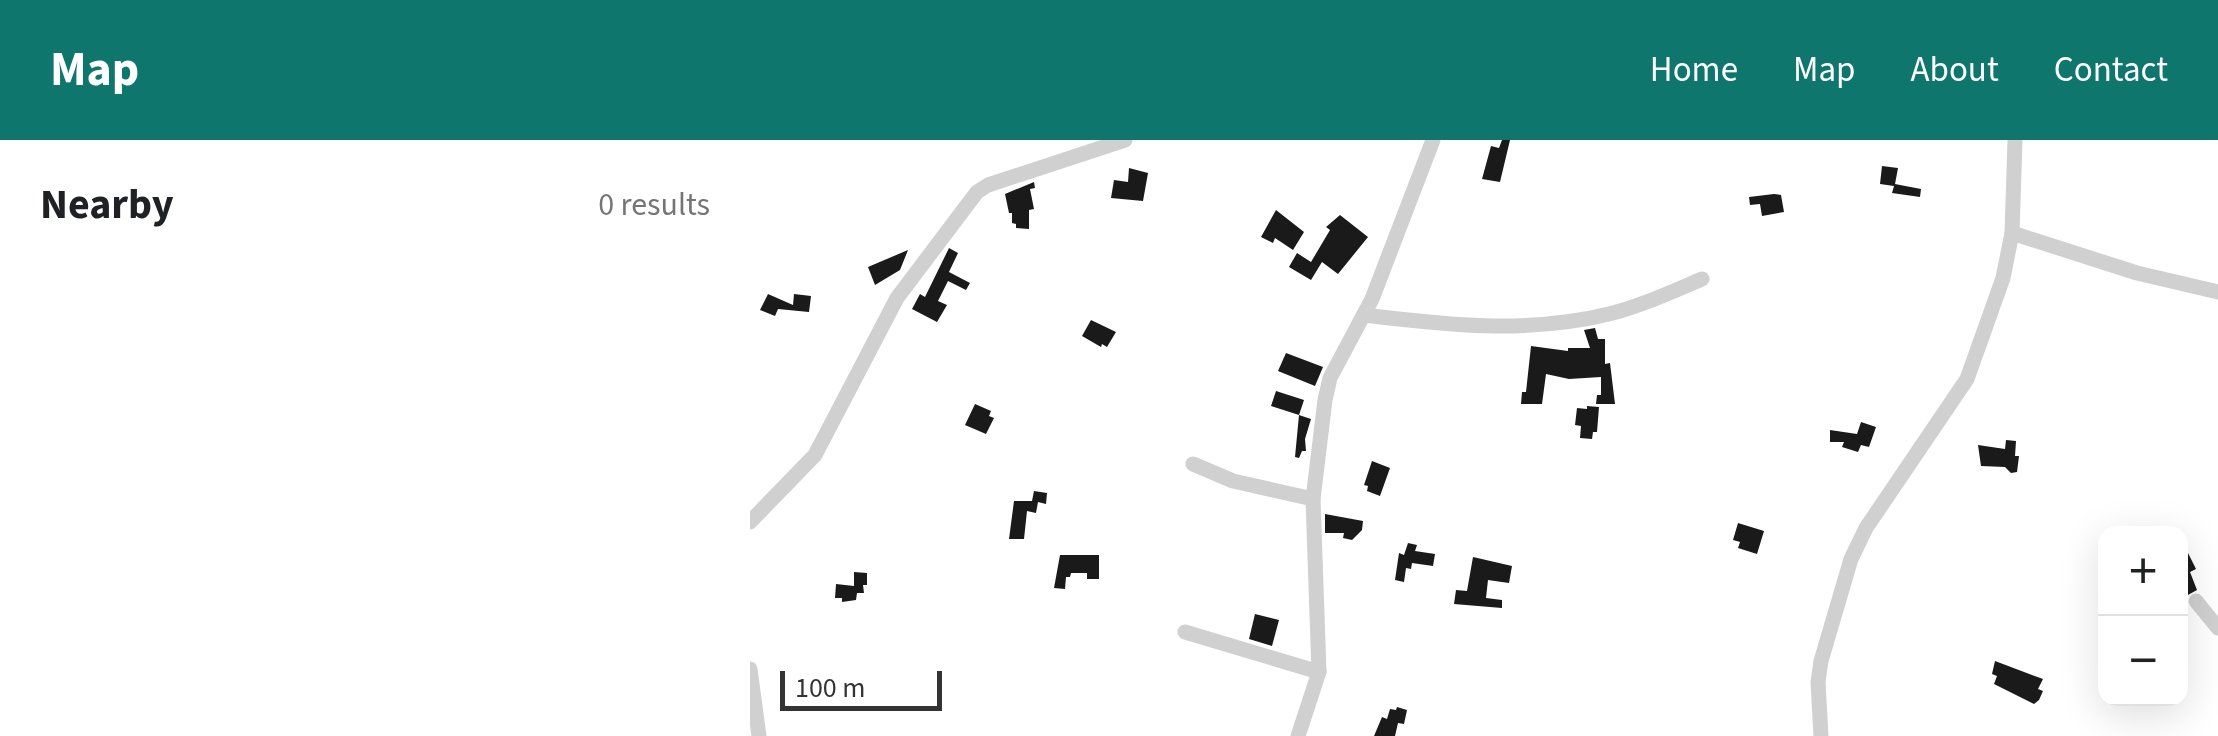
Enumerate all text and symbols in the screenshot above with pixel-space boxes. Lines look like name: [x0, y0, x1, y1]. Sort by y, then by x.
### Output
text: Map: [50, 36, 139, 104]
text: Home: [1650, 45, 1738, 95]
text: Map: [1793, 45, 1856, 95]
text: About: [1911, 45, 1999, 95]
text: Contact: [2054, 45, 2168, 95]
text: Nearby: [40, 175, 174, 235]
text: 0 results: [598, 182, 710, 228]
map controls: [2098, 526, 2188, 706]
button: +: [2098, 526, 2188, 616]
button: −: [2098, 616, 2188, 706]
scale bar: [780, 666, 942, 710]
text: 100 m: [795, 668, 866, 708]

